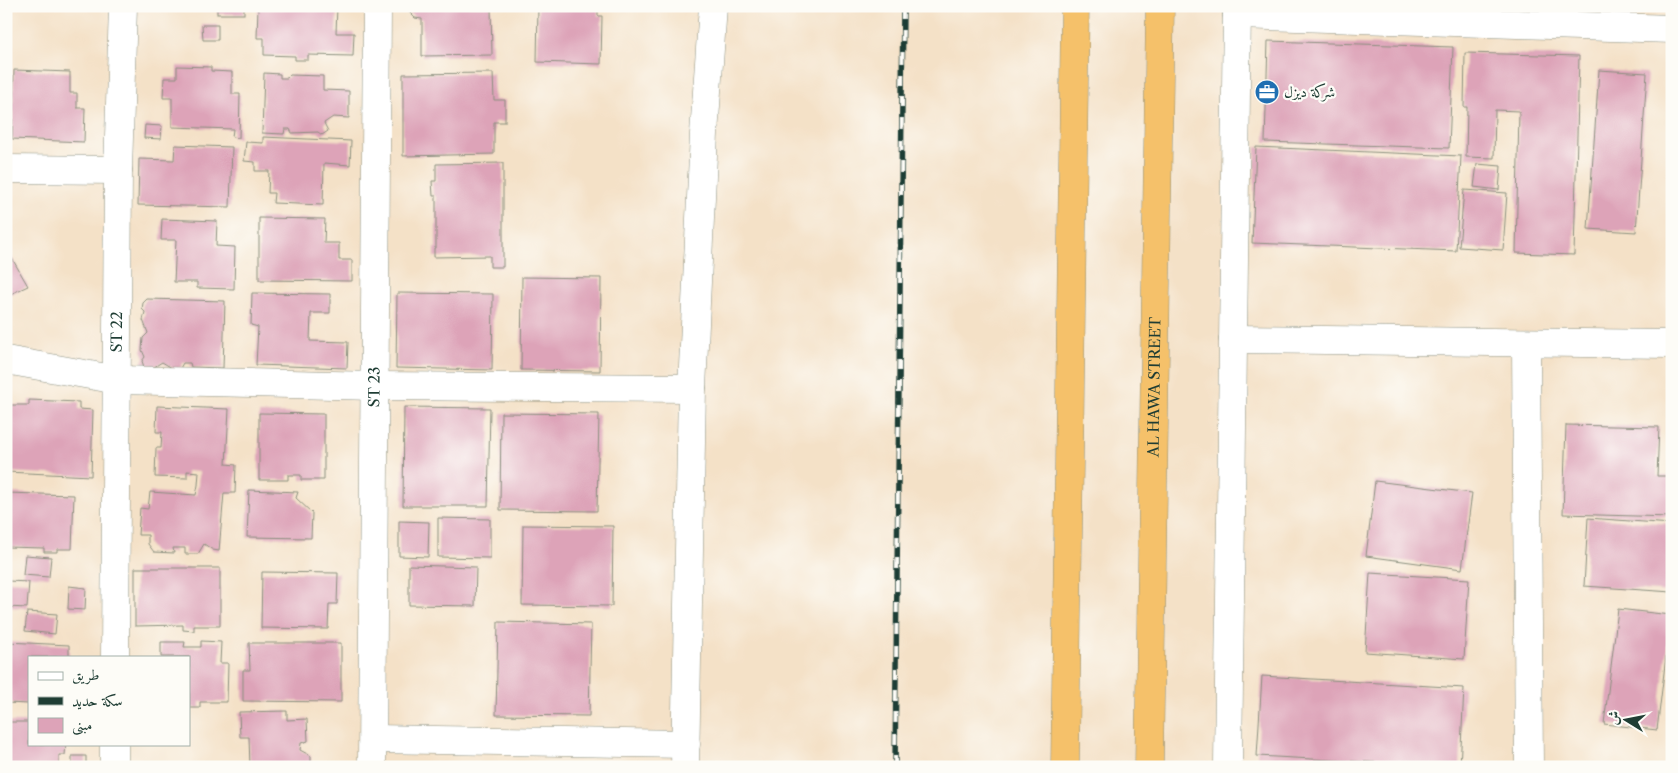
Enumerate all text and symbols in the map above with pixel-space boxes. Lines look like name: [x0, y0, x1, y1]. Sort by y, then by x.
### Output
office icon: شركة ديزل: [1254, 79, 1280, 105]
place label: شركة ديزل: [1284, 82, 1335, 102]
street label: ST 22: [107, 311, 126, 353]
street label: AL HAWA STREET: [1143, 316, 1165, 458]
street label: ST 23: [364, 367, 384, 407]
legend: [28, 656, 190, 746]
text: طريق: [72, 665, 99, 685]
text: سكة حديد: [72, 691, 122, 710]
north arrow: [1600, 696, 1650, 746]
text: ش: [1603, 709, 1623, 726]
text: مبنى: [72, 715, 92, 736]

